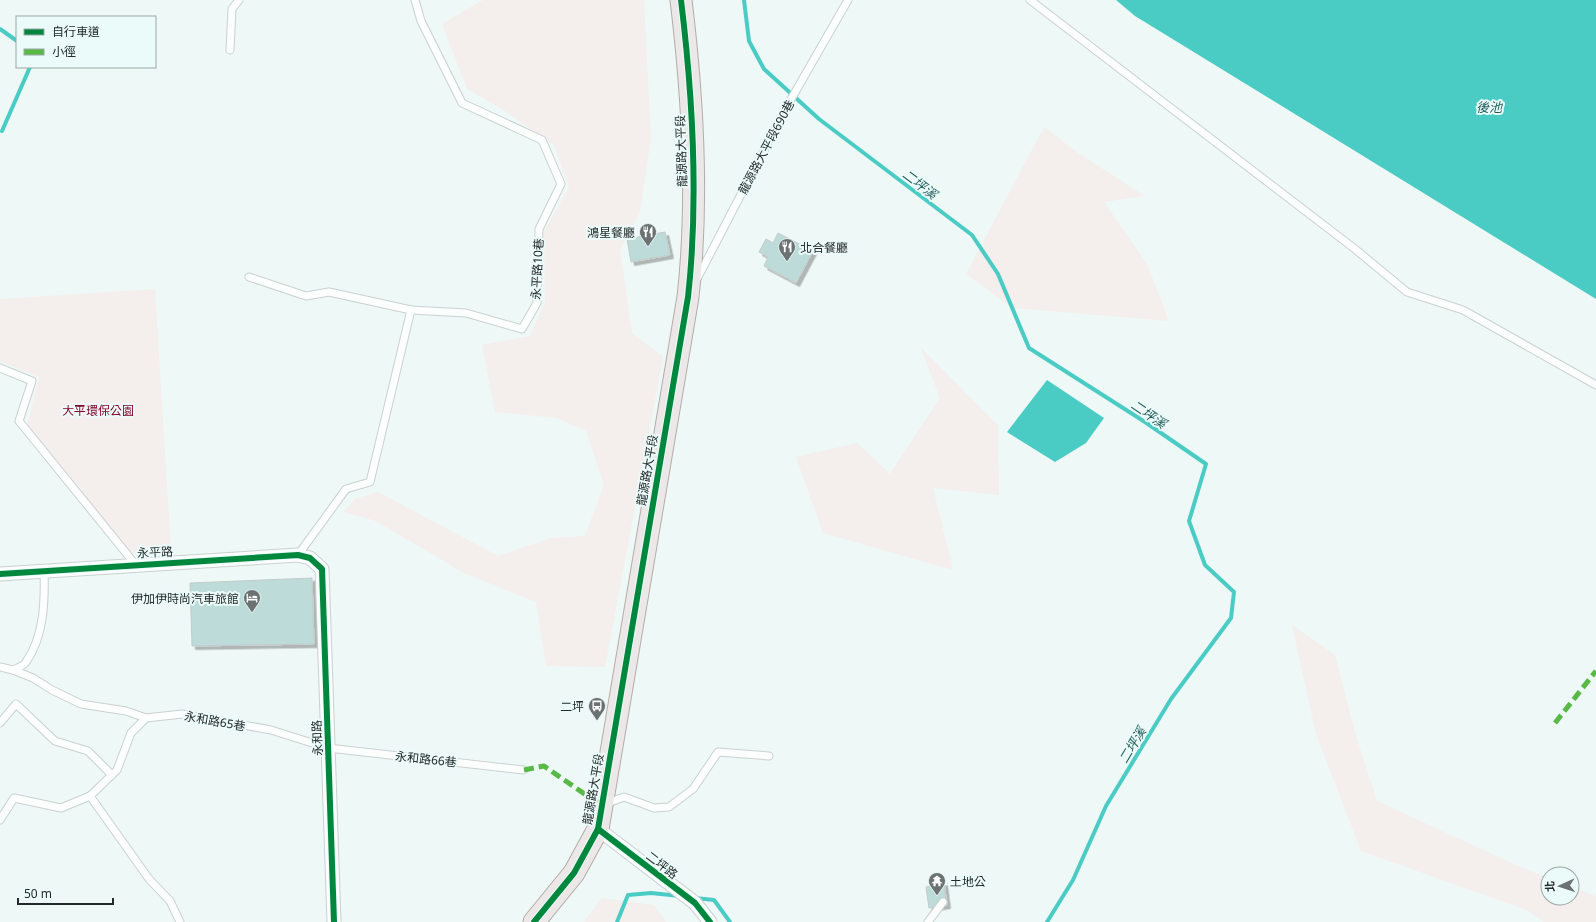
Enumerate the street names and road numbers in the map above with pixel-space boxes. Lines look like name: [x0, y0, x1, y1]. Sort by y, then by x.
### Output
street label: 龍源路大平段690巷: [734, 97, 798, 197]
street label: 龍源路大平段: [671, 115, 691, 187]
street label: 永平路10巷: [527, 238, 547, 300]
street label: 龍源路大平段: [632, 433, 662, 507]
street label: 永平路: [137, 543, 173, 561]
street label: 永和路65巷: [183, 707, 247, 735]
street label: 永和路: [308, 720, 326, 756]
street label: 永和路66巷: [394, 747, 458, 771]
street label: 龍源路大平段: [578, 752, 608, 826]
street label: 二坪路: [643, 847, 681, 883]

